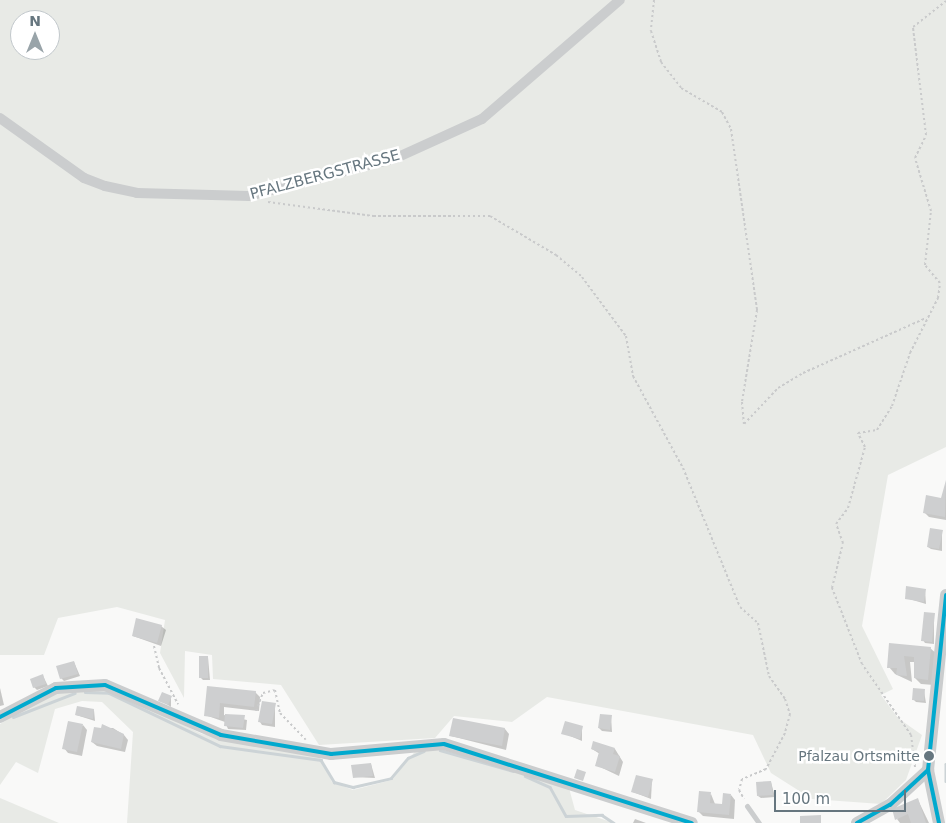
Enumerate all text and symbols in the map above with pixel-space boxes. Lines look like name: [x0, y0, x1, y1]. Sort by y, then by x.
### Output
north arrow: [10, 10, 60, 60]
text: N: [29, 13, 41, 29]
street label: PFALZBERGSTRASSE: [248, 146, 402, 204]
place label: Pfalzau Ortsmitte: [798, 748, 920, 764]
marker: Pfalzau Ortsmitte: [924, 751, 934, 761]
scale bar: [776, 780, 908, 812]
text: 100 m: [782, 790, 830, 808]

